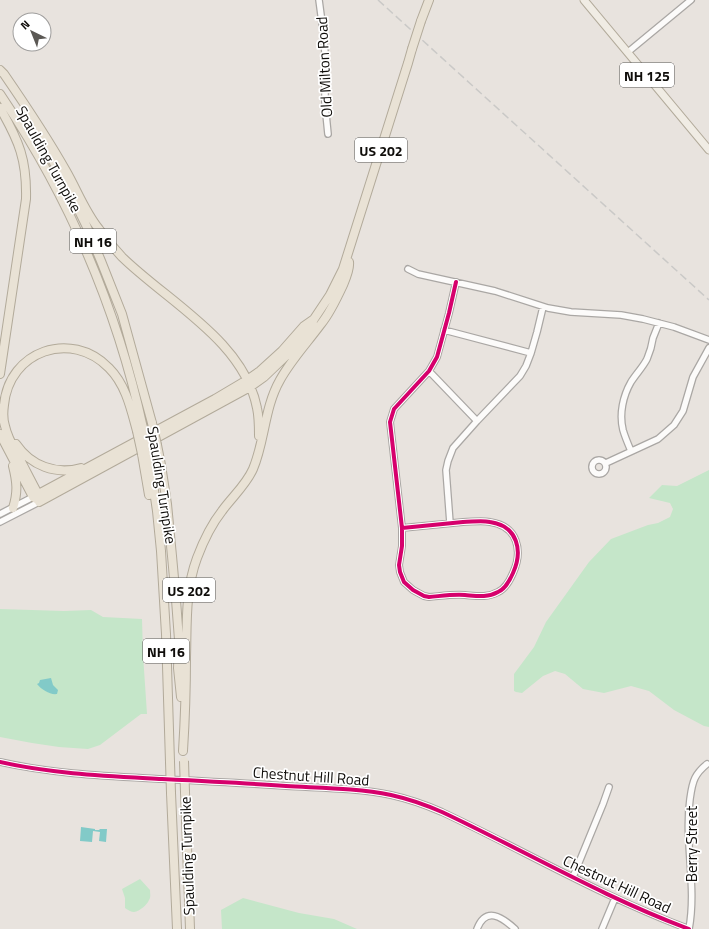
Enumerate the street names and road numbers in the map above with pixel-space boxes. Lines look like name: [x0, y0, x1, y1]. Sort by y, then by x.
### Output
street label: Old Milton Road: [310, 16, 338, 118]
road number: NH 125: [620, 63, 674, 87]
street label: Spaulding Turnpike: [10, 101, 88, 217]
road number: US 202: [355, 138, 407, 162]
road number: NH 16: [70, 229, 116, 253]
street label: Spaulding Turnpike: [141, 425, 183, 545]
road number: US 202: [163, 578, 215, 602]
road number: NH 16: [143, 639, 189, 663]
street label: Chestnut Hill Road: [252, 760, 370, 792]
street label: Spaulding Turnpike: [173, 796, 201, 916]
street label: Berry Street: [680, 805, 703, 882]
street label: Chestnut Hill Road: [559, 849, 675, 919]

